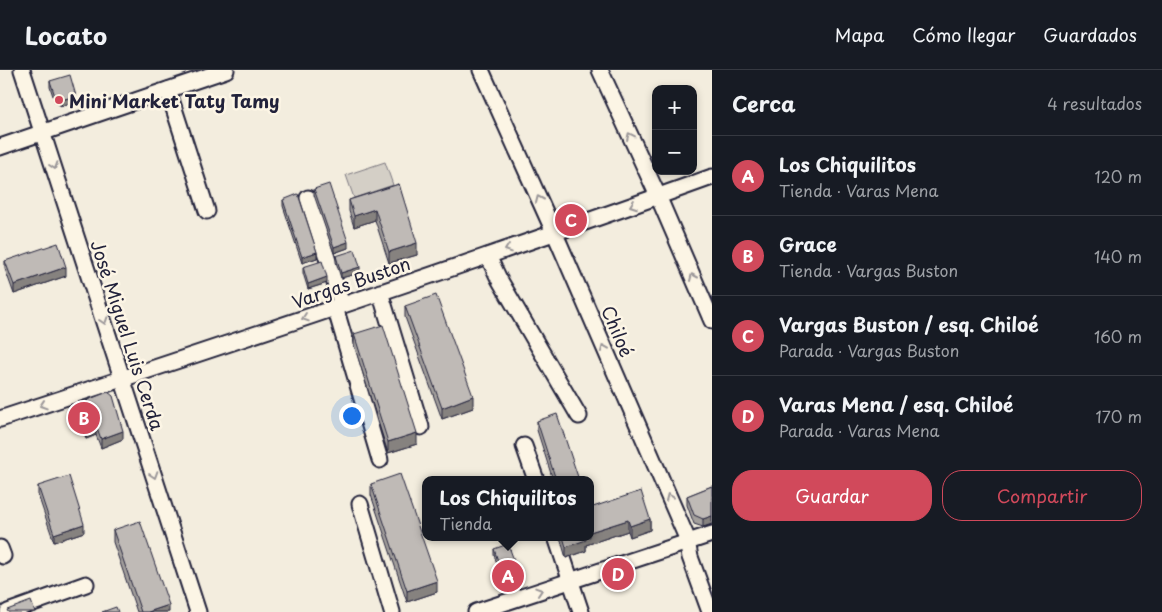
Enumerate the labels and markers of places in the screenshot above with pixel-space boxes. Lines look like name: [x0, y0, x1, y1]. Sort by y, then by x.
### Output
place label: Mini Market Taty Tamy: [69, 87, 280, 114]
marker: Mini Market Taty Tamy: [53, 94, 65, 106]
pin: C: [555, 201, 587, 239]
pin: B: [68, 399, 100, 437]
pin: D: [602, 555, 634, 593]
pin: A: [492, 557, 524, 595]

